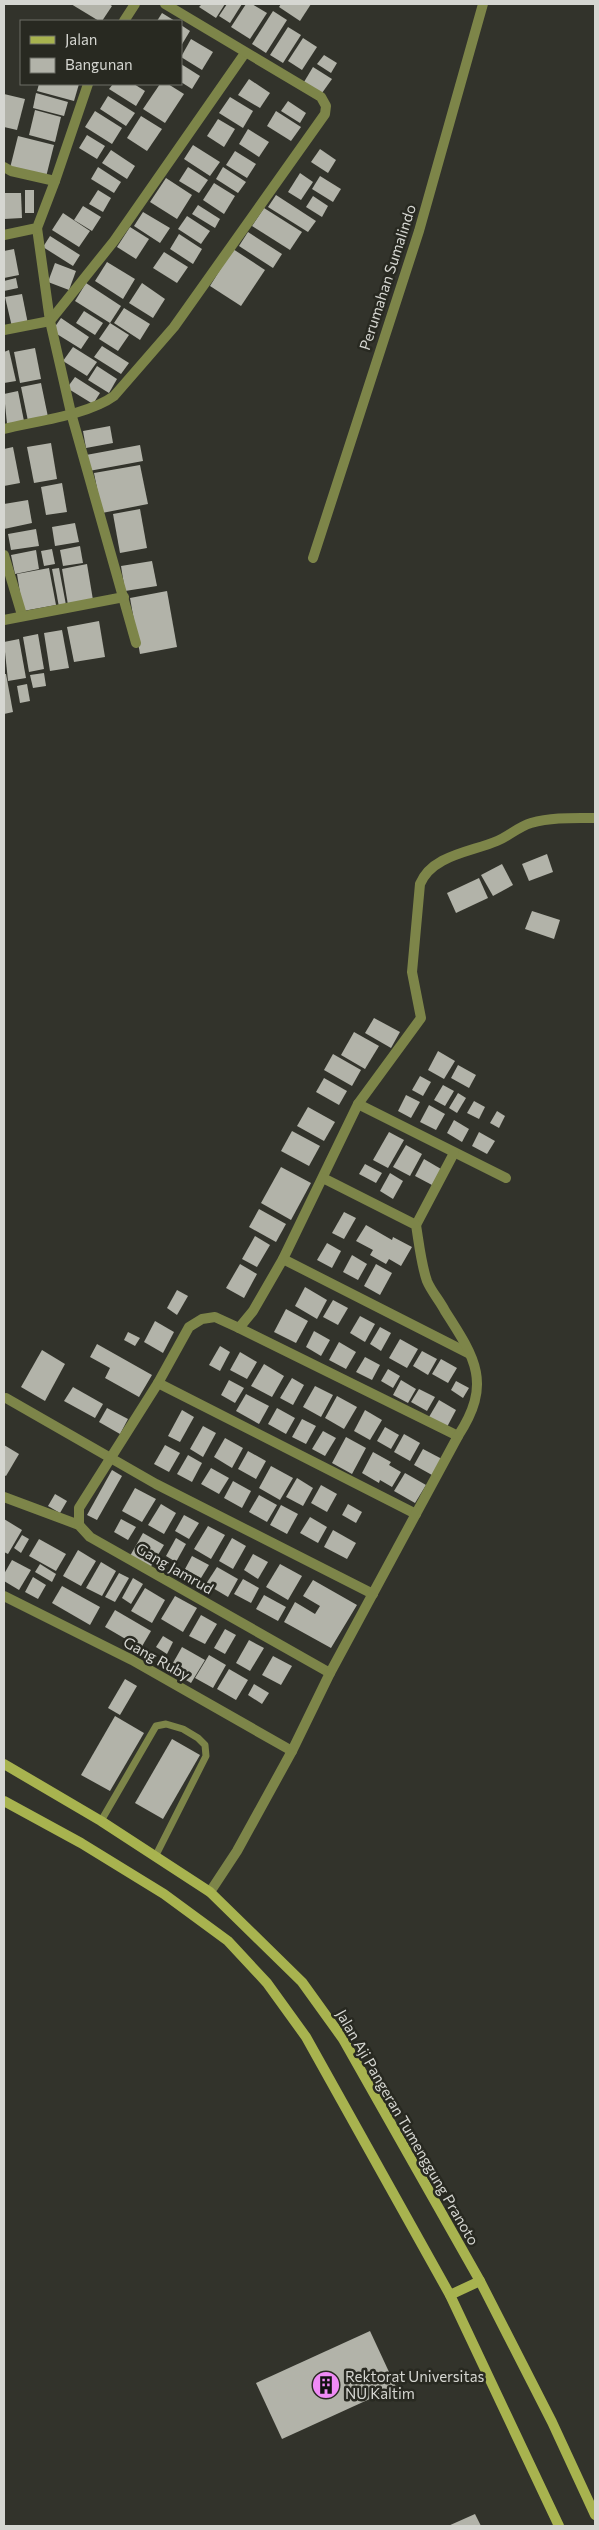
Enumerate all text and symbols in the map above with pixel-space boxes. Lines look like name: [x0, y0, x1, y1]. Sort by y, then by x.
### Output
legend: [20, 20, 182, 85]
text: Jalan: [65, 30, 97, 48]
text: Bangunan: [65, 55, 133, 73]
street label: Perumahan Sumalindo: [355, 202, 419, 352]
street label: Gang Jamrud: [133, 1539, 217, 1597]
street label: Gang Ruby: [121, 1632, 194, 1684]
street label: Jalan Aji Pangeran Tumenggung Pranoto: [333, 2006, 483, 2248]
place label: Rektorat Universitas NU Kaltim: [345, 2367, 484, 2402]
building icon: Rektorat Universitas NU Kaltim: [311, 2370, 341, 2400]

